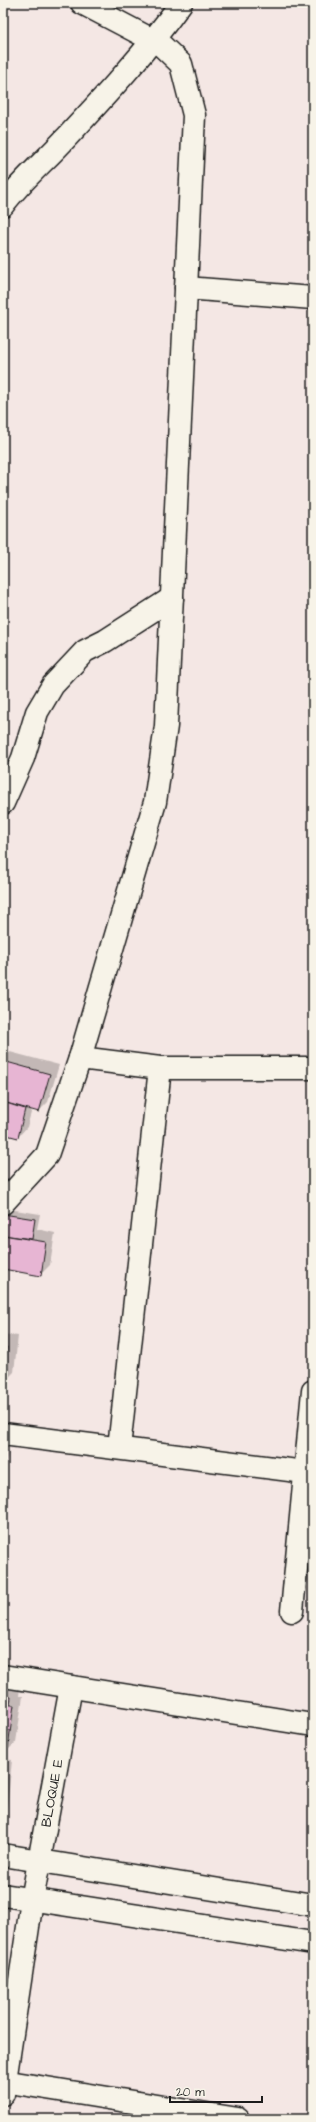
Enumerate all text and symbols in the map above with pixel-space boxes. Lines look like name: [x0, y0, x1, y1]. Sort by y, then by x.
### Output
street label: BLOQUE E: [37, 1757, 69, 1829]
scale bar: [170, 2078, 262, 2104]
text: 20 m: [176, 2084, 205, 2101]

